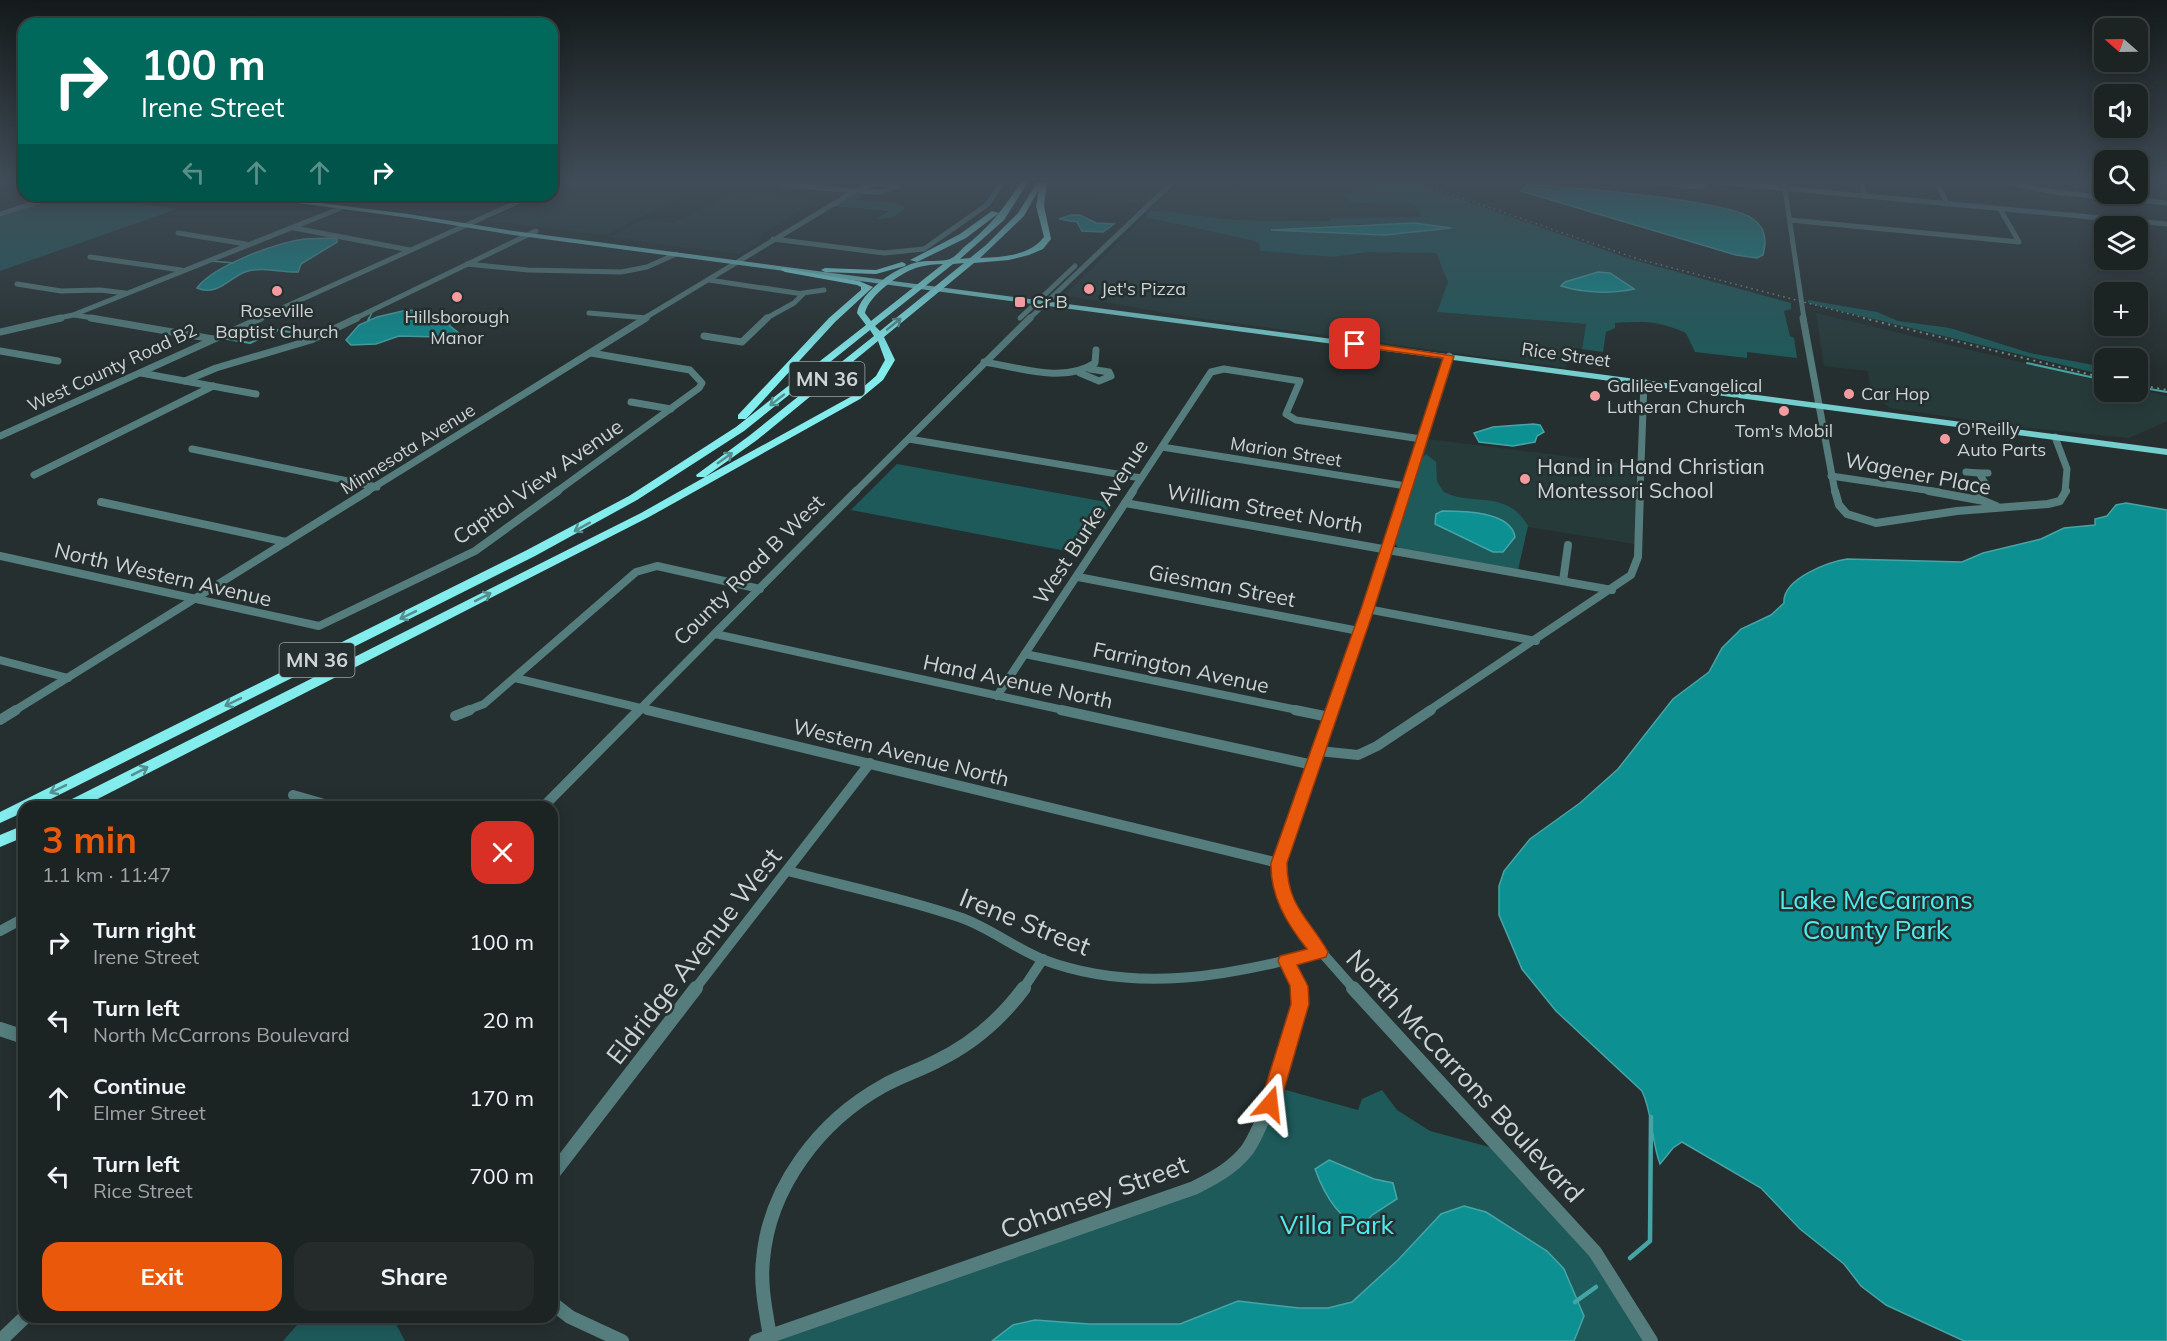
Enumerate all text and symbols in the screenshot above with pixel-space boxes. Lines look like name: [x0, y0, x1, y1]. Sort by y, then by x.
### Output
north arrow: [2094, 18, 2148, 72]
map controls: [2094, 18, 2148, 402]
text: 100 m: [141, 38, 266, 91]
icon: right: [42, 42, 120, 120]
button: sound: [2094, 84, 2148, 138]
text: Irene Street: [141, 90, 285, 124]
button: search: [2094, 150, 2148, 204]
icon: left: [177, 156, 210, 189]
icon: ahead: [240, 156, 273, 189]
icon: ahead: [303, 156, 336, 189]
icon: right: [366, 156, 399, 189]
button: layers: [2094, 216, 2148, 270]
place label: Jet's Pizza: [1101, 277, 1186, 300]
marker: Jet's Pizza: [1082, 282, 1096, 296]
button: +: [2094, 282, 2148, 336]
marker: Roseville Baptist Church: [270, 284, 284, 298]
marker: Hillsborough Manor: [450, 290, 464, 304]
place label: Cr B: [1032, 290, 1068, 313]
marker: Cr B: [1013, 295, 1027, 309]
place label: Roseville Baptist Church: [215, 299, 339, 343]
place label: Hillsborough Manor: [404, 305, 510, 349]
one-way arrow: [886, 317, 902, 330]
street label: West County Road B2: [24, 318, 200, 417]
pin: [1329, 318, 1380, 369]
icon: arrive: [1338, 327, 1371, 360]
street label: Rice Street: [1520, 337, 1612, 372]
button: −: [2094, 348, 2148, 402]
road number: MN 36: [790, 362, 864, 396]
place label: Galilee Evangelical Lutheran Church: [1607, 374, 1762, 418]
place label: Car Hop: [1861, 382, 1930, 405]
marker: Car Hop: [1842, 387, 1856, 401]
marker: Galilee Evangelical Lutheran Church: [1588, 389, 1602, 403]
one-way arrow: [769, 393, 785, 406]
street label: Minnesota Avenue: [336, 398, 479, 499]
marker: Tom's Mobil: [1777, 404, 1791, 418]
street label: Capitol View Avenue: [447, 413, 628, 550]
place label: O'Reilly Auto Parts: [1957, 417, 2046, 461]
place label: Tom's Mobil: [1735, 419, 1833, 442]
street label: Marion Street: [1229, 431, 1343, 472]
marker: O'Reilly Auto Parts: [1938, 432, 1952, 446]
street label: West Burke Avenue: [1027, 434, 1153, 609]
street label: Wagener Place: [1843, 446, 1994, 500]
one-way arrow: [717, 452, 733, 464]
place label: Hand in Hand Christian Montessori School: [1537, 453, 1765, 503]
marker: Hand in Hand Christian Montessori School: [1518, 472, 1532, 486]
street label: William Street North: [1165, 478, 1365, 538]
street label: County Road B West: [668, 489, 829, 650]
one-way arrow: [573, 522, 591, 533]
street label: North Western Avenue: [52, 536, 274, 612]
street label: Giesman Street: [1147, 558, 1298, 612]
one-way arrow: [473, 591, 491, 603]
one-way arrow: [399, 609, 417, 621]
street label: Farrington Avenue: [1091, 636, 1272, 698]
road number: MN 36: [280, 643, 354, 677]
street label: Hand Avenue North: [921, 648, 1115, 714]
one-way arrow: [224, 696, 242, 708]
street label: Western Avenue North: [790, 713, 1012, 792]
one-way arrow: [131, 765, 148, 777]
one-way arrow: [50, 783, 68, 795]
text: 3 min: [42, 817, 137, 862]
button: close: [471, 821, 534, 884]
street label: Eldridge Avenue West: [599, 841, 788, 1071]
text: 1.1 km · 11:47: [42, 862, 171, 887]
street label: Irene Street: [955, 880, 1095, 963]
park label: Lake McCarrons County Park: [1779, 883, 1973, 946]
text: Turn right: [93, 916, 196, 944]
icon: right: [42, 926, 75, 959]
text: 100 m: [469, 928, 534, 956]
street label: North McCarrons Boulevard: [1339, 942, 1591, 1209]
text: Irene Street: [93, 944, 199, 969]
text: Turn left: [93, 994, 180, 1022]
icon: left: [42, 1004, 75, 1037]
text: 20 m: [483, 1006, 534, 1034]
text: North McCarrons Boulevard: [93, 1022, 350, 1047]
text: Continue: [93, 1072, 186, 1100]
position arrow: [1238, 1072, 1302, 1136]
icon: ahead: [42, 1082, 75, 1115]
text: 170 m: [469, 1084, 534, 1112]
text: Elmer Street: [93, 1100, 206, 1125]
street label: Cohansey Street: [996, 1147, 1192, 1246]
text: Turn left: [93, 1150, 180, 1178]
icon: left: [42, 1160, 75, 1193]
text: 700 m: [469, 1162, 534, 1190]
text: Rice Street: [93, 1178, 193, 1203]
park label: Villa Park: [1280, 1208, 1395, 1241]
button: Exit: [42, 1242, 282, 1311]
button: Share: [294, 1242, 534, 1311]

